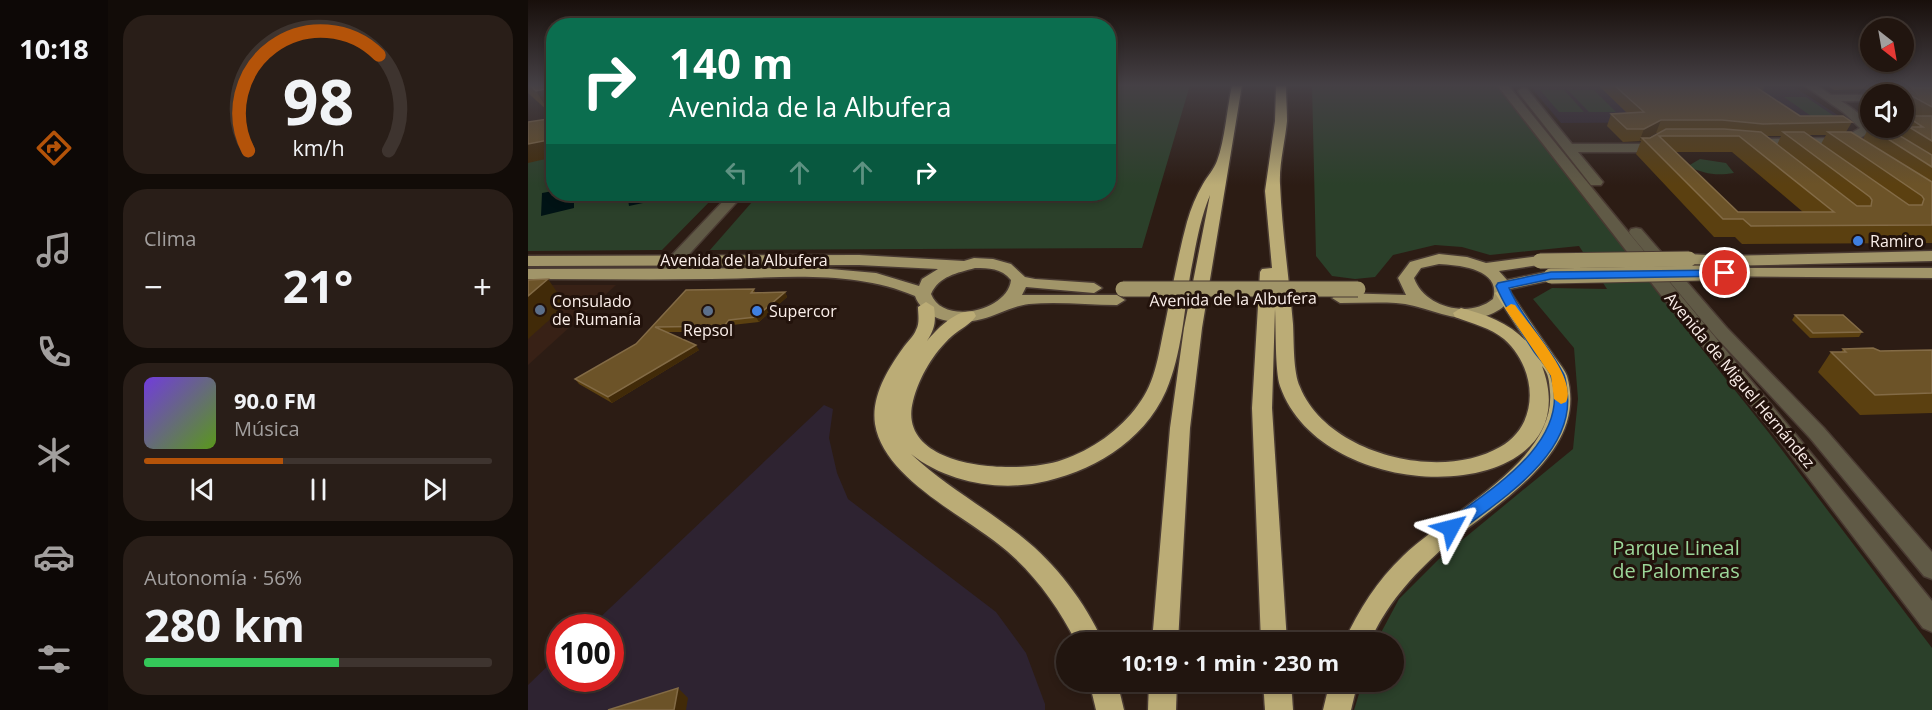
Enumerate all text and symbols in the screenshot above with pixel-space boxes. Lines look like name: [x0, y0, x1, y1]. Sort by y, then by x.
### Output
north arrow: [1860, 18, 1914, 72]
map controls: [1860, 18, 1914, 138]
text: 10:18: [19, 30, 89, 67]
text: 140 m: [669, 34, 793, 91]
icon: right: [570, 42, 648, 120]
text: 98: [282, 59, 354, 144]
button: sound: [1860, 84, 1914, 138]
text: Avenida de la Albufera: [669, 88, 951, 125]
icon: directions: [33, 127, 75, 169]
text: km/h: [292, 134, 344, 163]
icon: left: [720, 156, 753, 189]
icon: ahead: [783, 156, 816, 189]
icon: ahead: [846, 156, 879, 189]
icon: right: [909, 156, 942, 189]
text: Clima: [144, 225, 196, 252]
icon: music: [33, 229, 75, 271]
place label: Ramiro: [1870, 230, 1924, 252]
marker: Ramiro: [1851, 234, 1865, 248]
pin: [1699, 247, 1750, 298]
street label: Avenida de la Albufera: [660, 249, 828, 271]
text: 21°: [283, 255, 353, 316]
icon: arrive: [1708, 256, 1741, 289]
text: −: [144, 264, 163, 309]
text: +: [473, 264, 492, 309]
street label: Avenida de la Albufera: [1149, 287, 1317, 311]
street label: Avenida de Miguel Hernández: [1660, 288, 1820, 472]
place label: Consulado de Rumanía: [552, 290, 641, 330]
place label: Supercor: [769, 300, 837, 322]
marker: Consulado de Rumanía: [533, 303, 547, 317]
marker: Repsol: [701, 304, 715, 318]
marker: Supercor: [750, 304, 764, 318]
place label: Repsol: [683, 319, 733, 341]
icon: phone: [33, 331, 75, 373]
text: 90.0 FM: [234, 385, 317, 415]
text: Música: [234, 415, 300, 442]
icon: climate: [33, 434, 75, 476]
icon: previous: [186, 473, 219, 506]
icon: pause: [302, 473, 335, 506]
icon: next: [418, 473, 451, 506]
position arrow: [1419, 496, 1483, 560]
park label: Parque Lineal de Palomeras: [1612, 534, 1740, 584]
icon: car: [33, 536, 75, 578]
text: Autonomía · 56%: [144, 564, 302, 591]
text: 280 km: [144, 594, 305, 655]
speed limit sign: 100: [546, 614, 624, 692]
icon: filters: [33, 638, 75, 680]
text: 10:19 · 1 min · 230 m: [1121, 647, 1339, 677]

